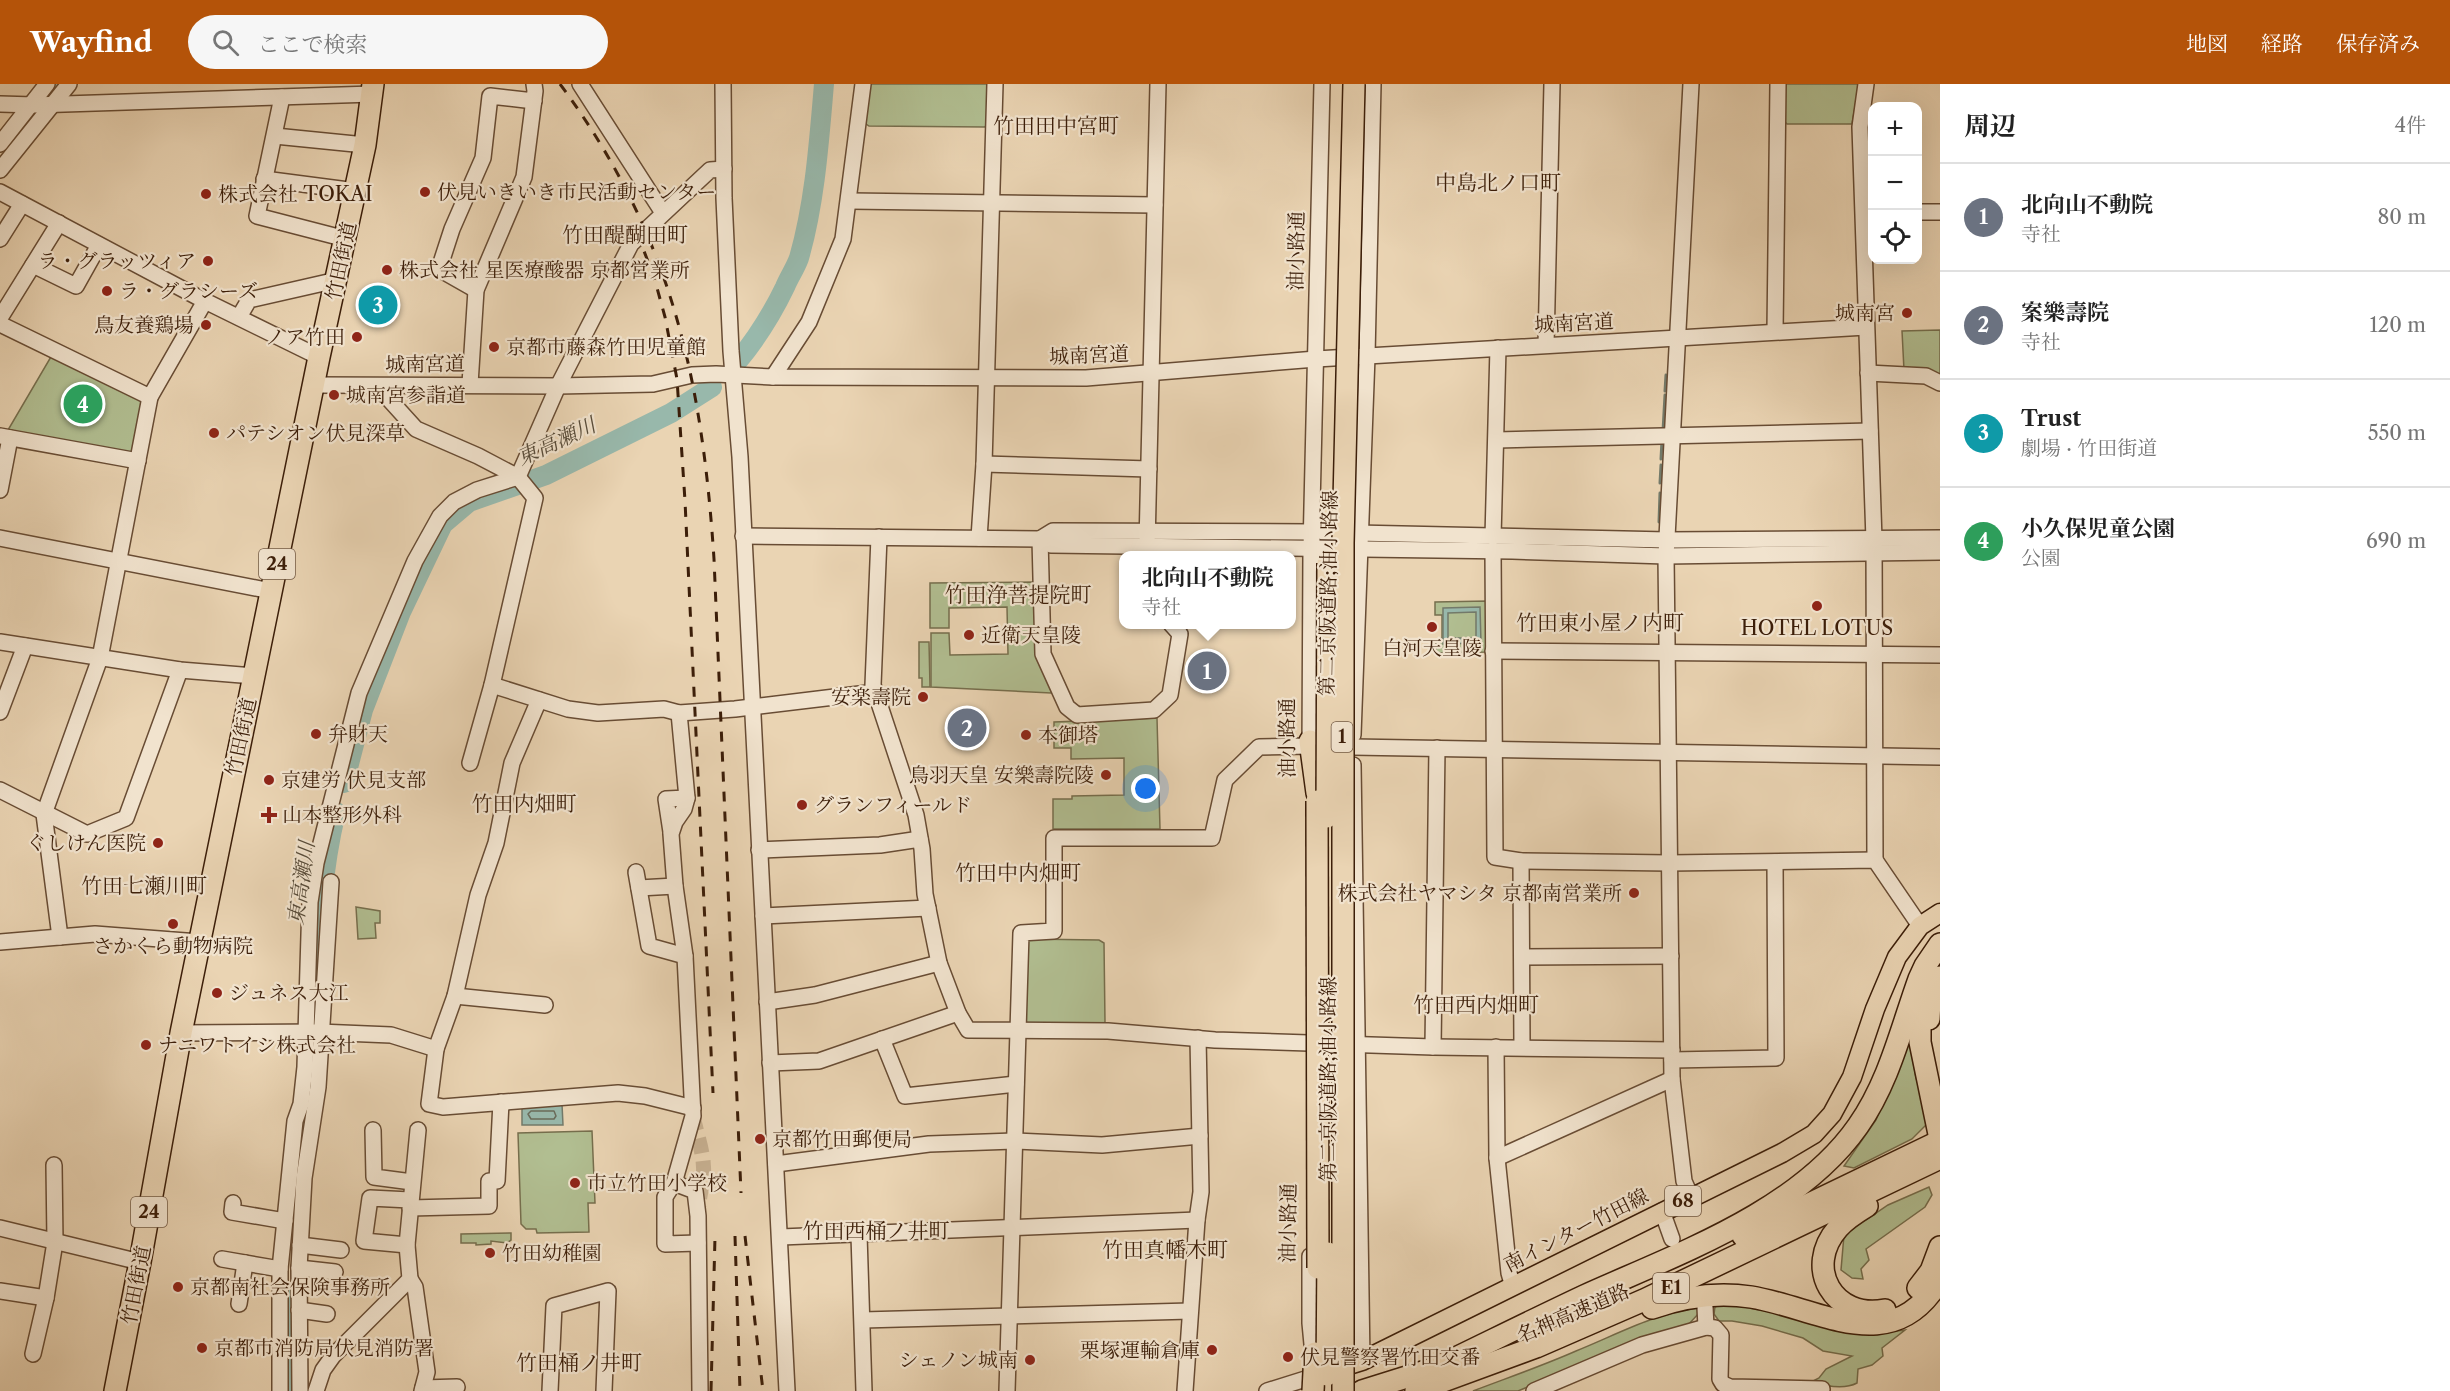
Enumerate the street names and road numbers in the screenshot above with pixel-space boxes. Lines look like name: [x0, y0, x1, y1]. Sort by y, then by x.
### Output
street label: 油小路通: [1283, 211, 1309, 291]
street label: 竹田街道: [321, 219, 361, 303]
street label: 城南宮道: [1533, 309, 1615, 337]
street label: 城南宮道: [1049, 342, 1129, 368]
street label: 城南宮道: [385, 351, 465, 377]
street label: 第二京阪道路;油小路線: [1314, 490, 1342, 696]
road number: 24: [259, 549, 295, 579]
street label: 竹田街道: [221, 695, 261, 779]
street label: 油小路通: [1275, 698, 1299, 778]
road number: 1: [1332, 722, 1352, 752]
street label: 第二京阪道路;油小路線: [1316, 976, 1340, 1182]
street label: 油小路通: [1275, 1183, 1301, 1263]
street label: 南インター竹田線: [1500, 1183, 1652, 1277]
road number: 68: [1665, 1186, 1701, 1216]
road number: 24: [131, 1197, 167, 1227]
street label: 竹田街道: [117, 1243, 155, 1327]
road number: E1: [1653, 1273, 1689, 1303]
street label: 名神高速道路: [1513, 1279, 1633, 1347]

